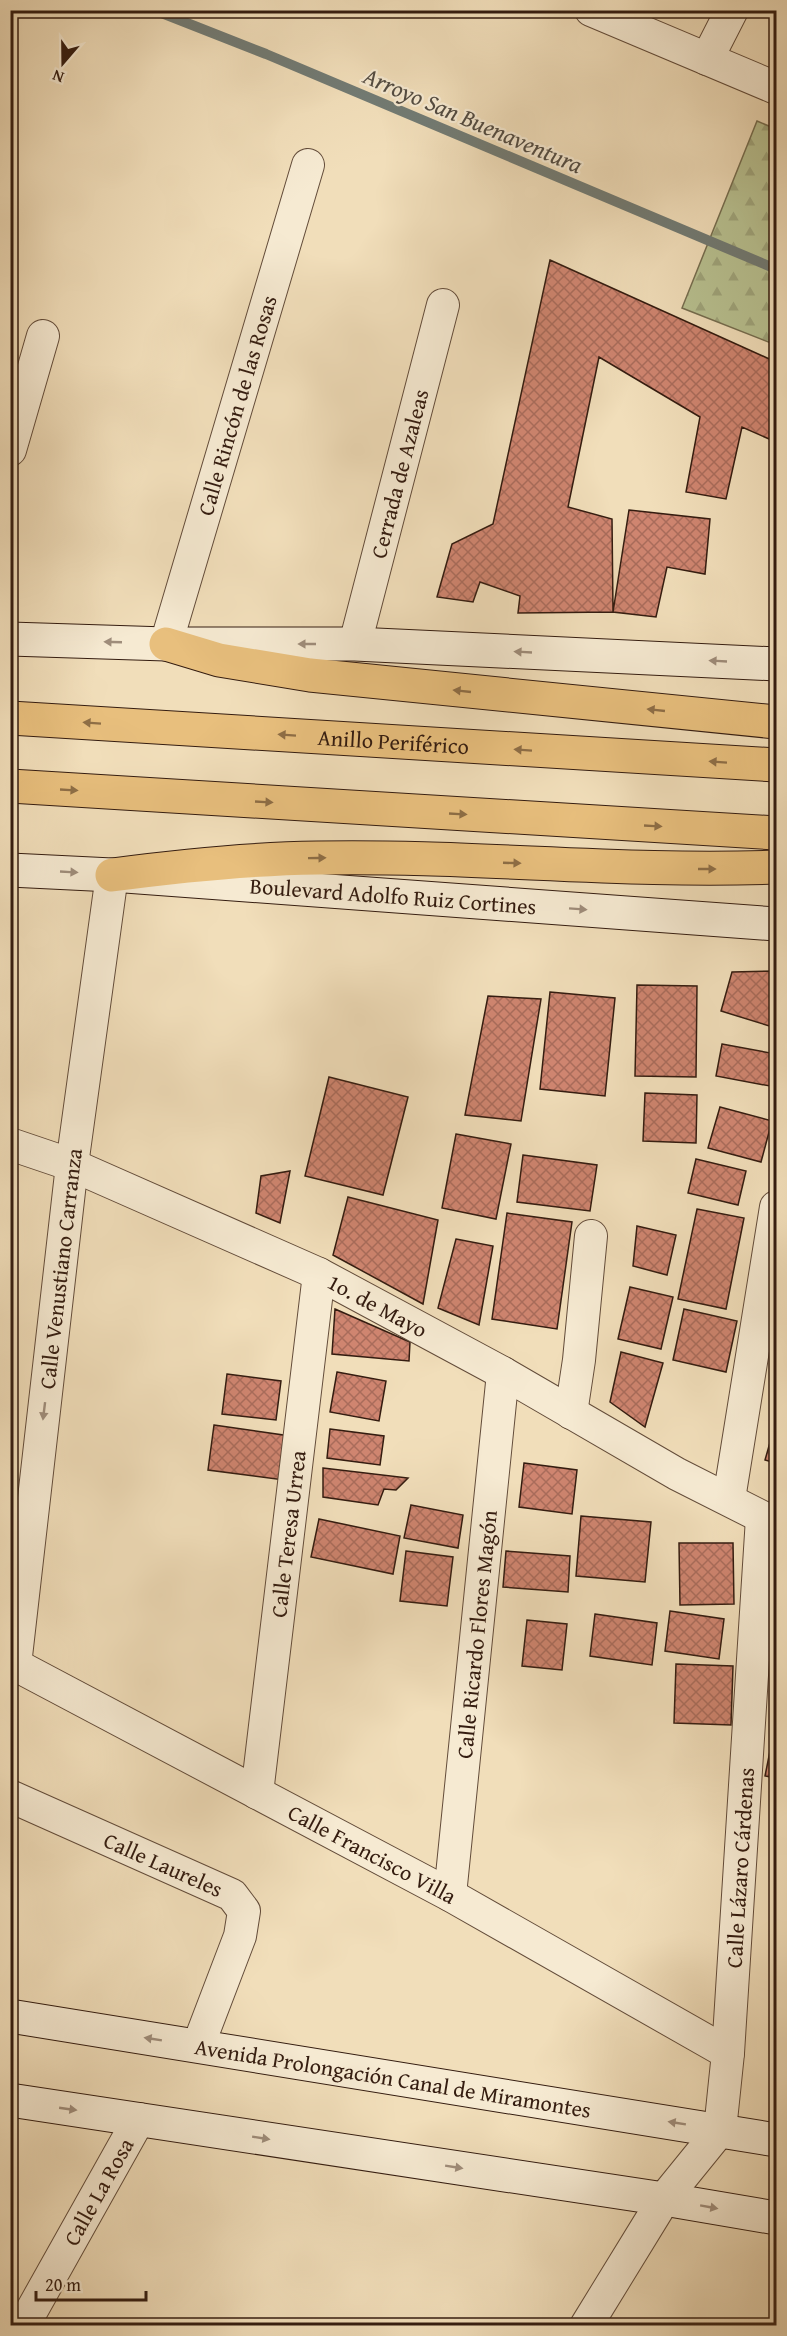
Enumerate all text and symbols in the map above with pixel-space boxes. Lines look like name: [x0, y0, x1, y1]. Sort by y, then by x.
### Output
north arrow: [33, 33, 93, 93]
water label: Arroyo San Buenaventura: [357, 58, 588, 182]
text: N: [48, 64, 67, 90]
street label: Calle Rincón de las Rosas: [189, 291, 285, 519]
street label: Cerrada de Azaleas: [362, 386, 437, 562]
one-way arrow: [103, 638, 122, 647]
one-way arrow: [298, 639, 317, 649]
one-way arrow: [514, 647, 533, 656]
one-way arrow: [709, 657, 728, 666]
one-way arrow: [452, 686, 471, 696]
one-way arrow: [646, 705, 665, 715]
one-way arrow: [83, 718, 102, 728]
street label: Anillo Periférico: [317, 721, 470, 762]
one-way arrow: [277, 730, 296, 740]
one-way arrow: [514, 745, 533, 754]
one-way arrow: [709, 757, 728, 766]
one-way arrow: [59, 785, 78, 795]
one-way arrow: [254, 797, 273, 806]
one-way arrow: [449, 809, 468, 818]
one-way arrow: [643, 821, 662, 830]
one-way arrow: [307, 853, 326, 863]
one-way arrow: [502, 859, 521, 868]
one-way arrow: [697, 864, 716, 874]
one-way arrow: [59, 868, 78, 877]
street label: Boulevard Adolfo Ruiz Cortines: [249, 869, 537, 922]
one-way arrow: [568, 905, 587, 914]
street label: Calle Venustiano Carranza: [31, 1145, 90, 1391]
street label: 1o. de Mayo: [322, 1266, 433, 1345]
one-way arrow: [39, 1401, 49, 1420]
street label: Calle Teresa Urrea: [262, 1448, 314, 1619]
street label: Calle Ricardo Flores Magón: [448, 1508, 505, 1760]
street label: Calle Lázaro Cárdenas: [717, 1767, 762, 1969]
street label: Calle Francisco Villa: [283, 1796, 463, 1912]
street label: Calle Laureles: [99, 1824, 228, 1905]
street label: Avenida Prolongación Canal de Miramontes: [193, 2030, 593, 2126]
one-way arrow: [143, 2034, 162, 2043]
one-way arrow: [59, 2104, 78, 2113]
one-way arrow: [668, 2119, 687, 2128]
street label: Calle La Rosa: [55, 2131, 142, 2251]
one-way arrow: [252, 2133, 271, 2142]
one-way arrow: [445, 2163, 464, 2172]
one-way arrow: [700, 2202, 719, 2211]
scale bar: [36, 2264, 146, 2302]
text: 20 m: [45, 2271, 81, 2298]

